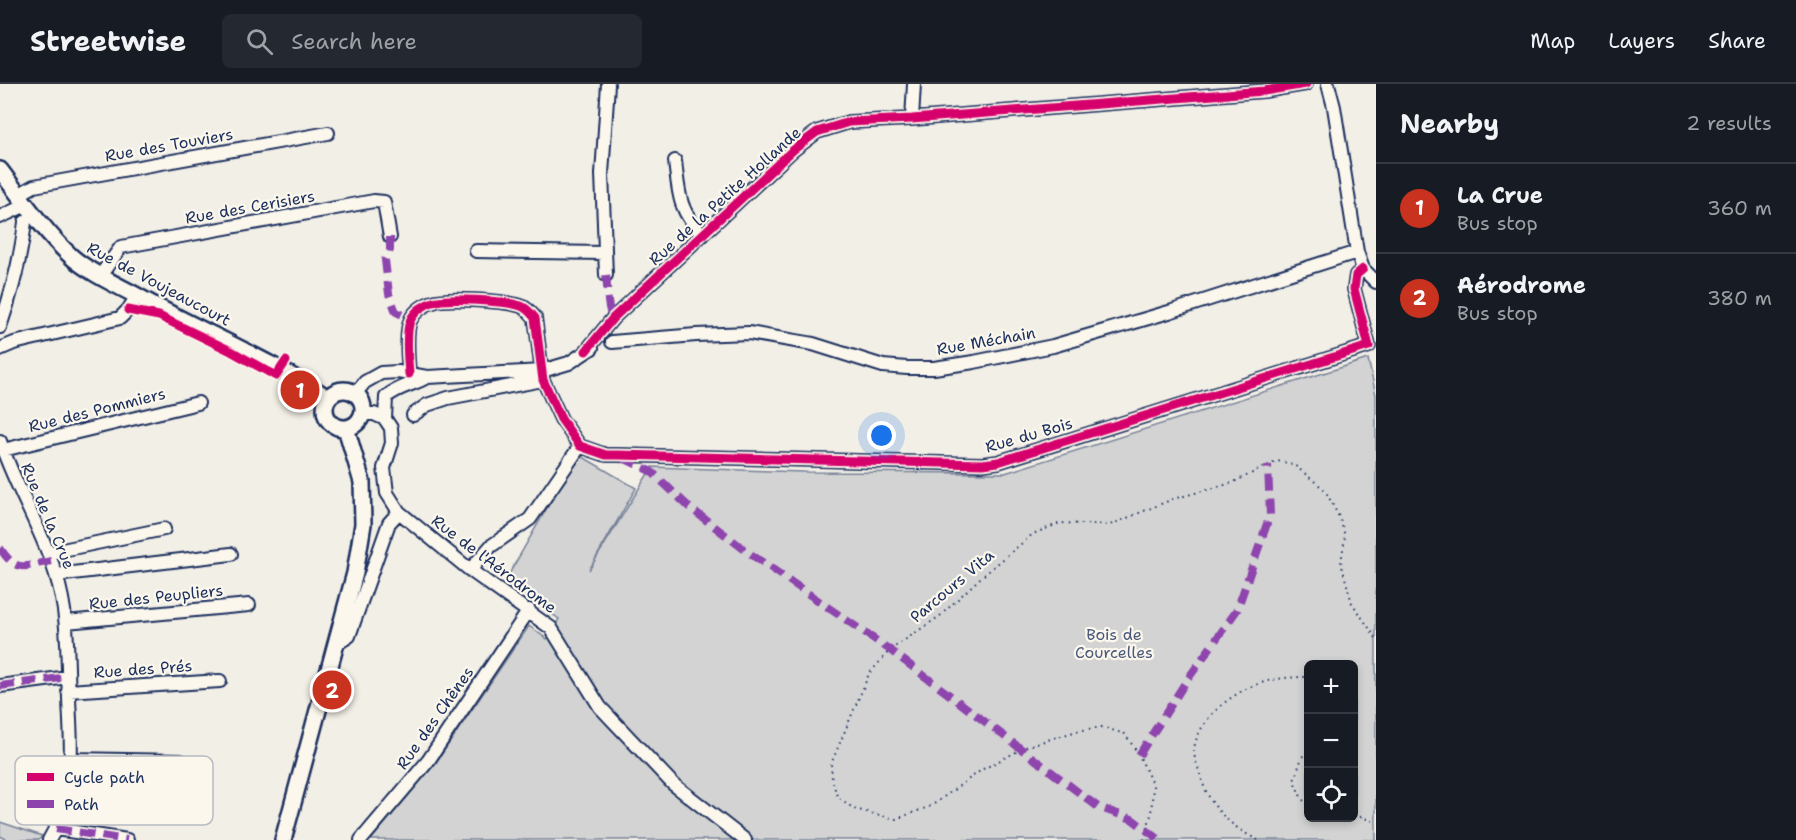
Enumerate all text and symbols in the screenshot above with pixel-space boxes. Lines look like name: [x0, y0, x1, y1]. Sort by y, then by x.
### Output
search box: [222, 14, 642, 68]
text: Streetwise: [30, 22, 186, 60]
icon: search: [243, 25, 276, 58]
text: Search here: [291, 27, 417, 56]
text: Map: [1530, 27, 1575, 55]
text: Layers: [1608, 27, 1675, 55]
text: Share: [1708, 27, 1766, 55]
text: Nearby: [1400, 106, 1499, 141]
text: 2 results: [1686, 110, 1772, 136]
street label: Rue de la Petite Hollande: [644, 122, 806, 270]
street label: Rue des Touviers: [103, 123, 235, 167]
text: La Crue: [1457, 181, 1543, 210]
street label: Rue des Cerisiers: [183, 185, 317, 229]
text: 1: [1415, 195, 1424, 221]
text: 360 m: [1707, 195, 1772, 221]
text: Bus stop: [1457, 210, 1538, 236]
street label: Rue de Voujeaucourt: [83, 237, 235, 331]
text: Aérodrome: [1457, 271, 1586, 300]
text: 2: [1413, 285, 1427, 311]
text: 380 m: [1707, 285, 1772, 311]
text: Bus stop: [1457, 300, 1538, 326]
street label: Rue Méchain: [935, 322, 1037, 360]
pin: 1: [280, 368, 320, 412]
street label: Rue des Pommiers: [26, 383, 168, 437]
street label: Rue du Bois: [983, 413, 1075, 457]
your location: [867, 421, 896, 450]
street label: Rue de la Crue: [16, 460, 80, 572]
street label: Rue de l'Aérodrome: [427, 510, 561, 618]
street label: Parcours Vita: [906, 545, 998, 627]
street label: Rue des Peupliers: [88, 580, 224, 614]
park label: Bois de Courcelles: [1075, 624, 1153, 663]
street label: Rue des Prés: [93, 655, 193, 683]
map controls: [1304, 660, 1358, 822]
button: +: [1304, 660, 1358, 714]
street label: Rue des Chênes: [392, 662, 478, 774]
pin: 2: [312, 668, 352, 712]
button: −: [1304, 714, 1358, 768]
legend: [15, 756, 213, 825]
text: Cycle path: [64, 767, 145, 788]
button: locate: [1304, 768, 1358, 822]
text: Path: [64, 794, 99, 815]

